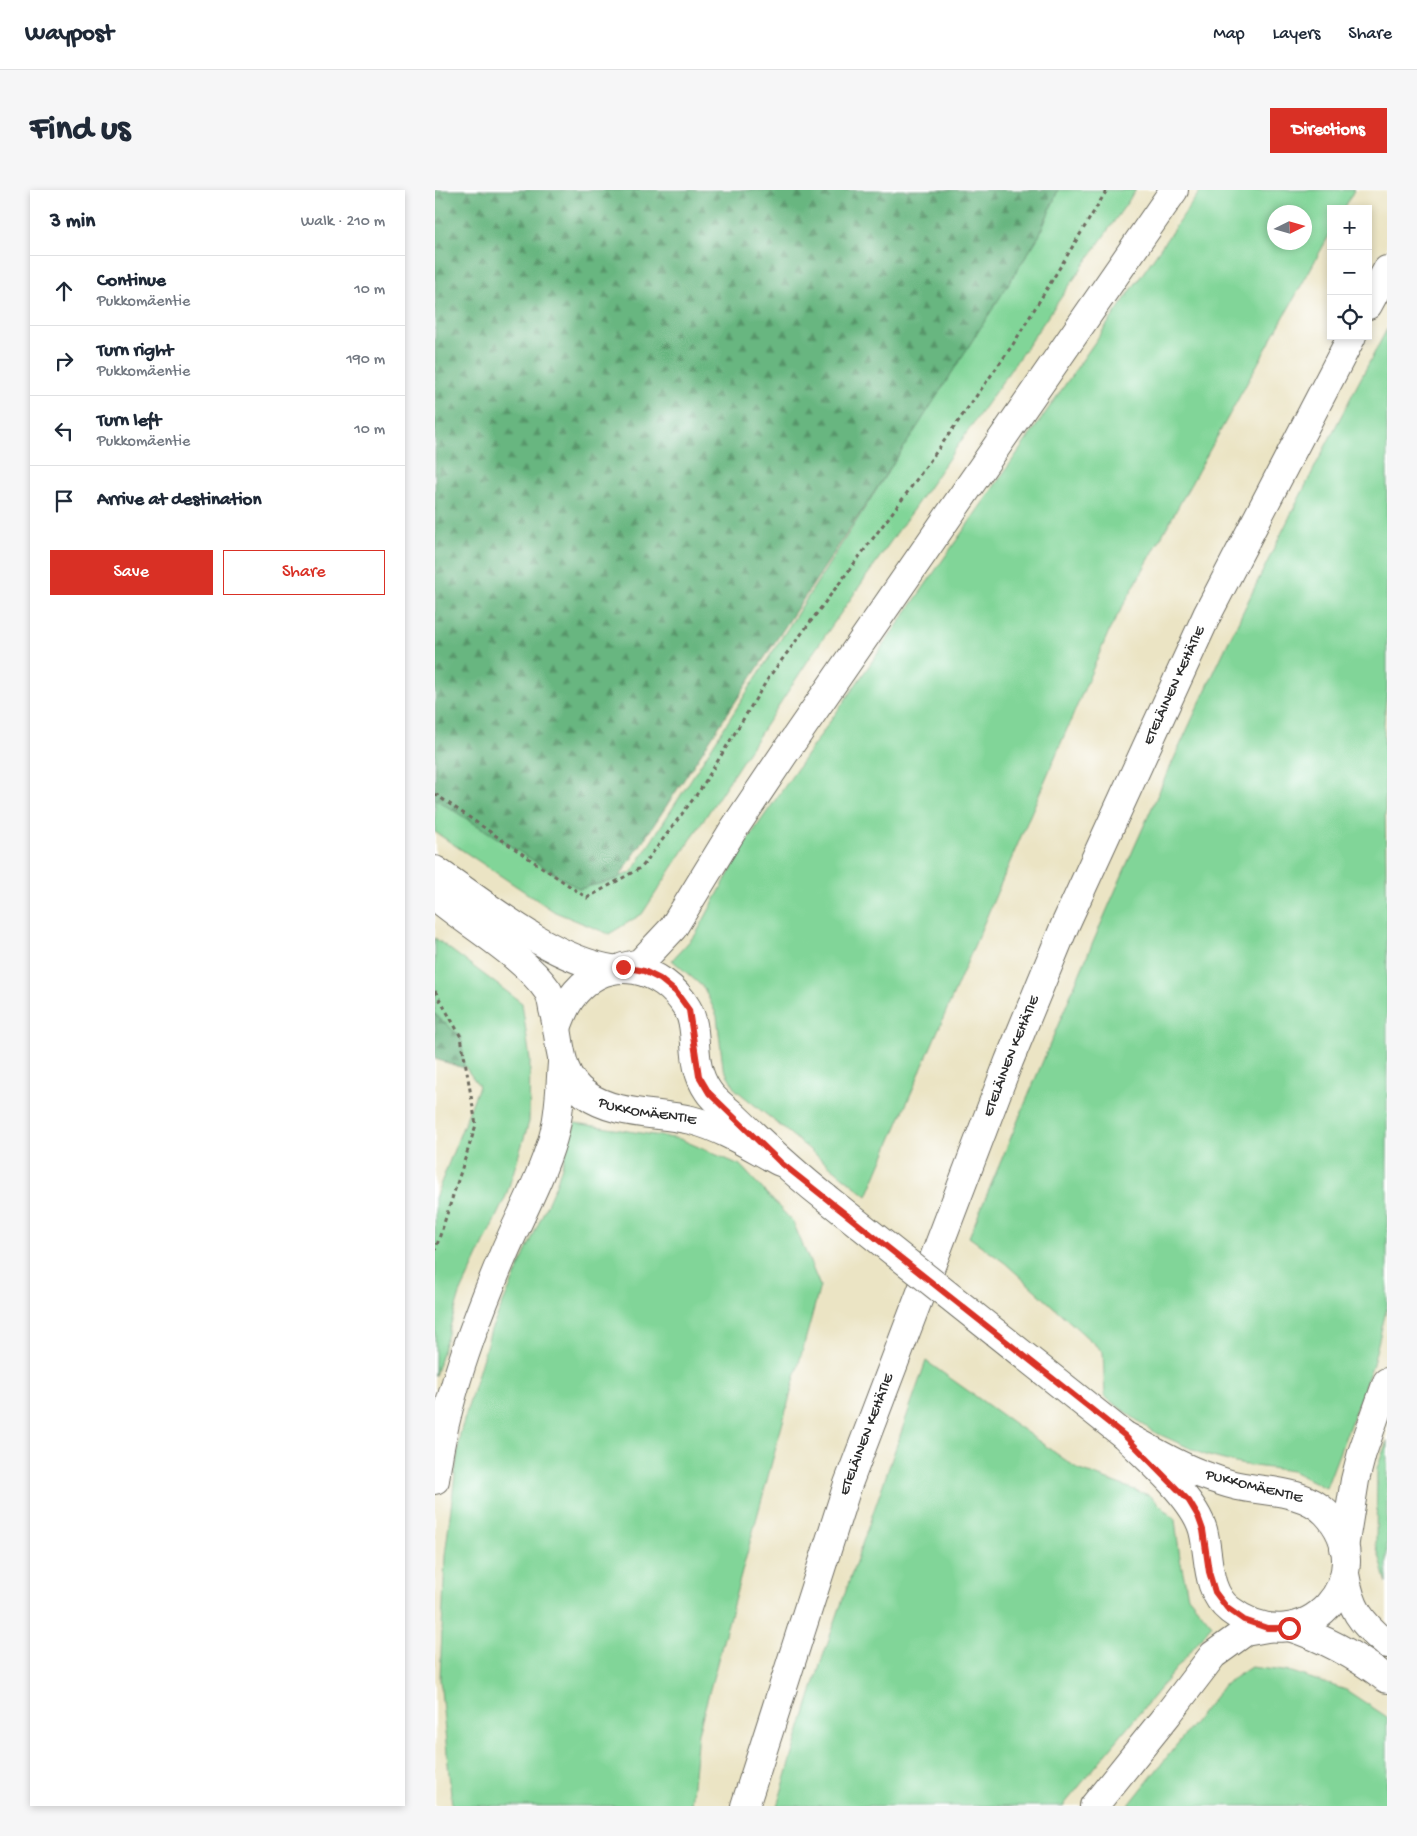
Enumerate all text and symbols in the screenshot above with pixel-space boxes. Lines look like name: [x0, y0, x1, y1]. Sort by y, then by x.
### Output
text: Waypost: [25, 20, 113, 49]
text: Map: [1213, 24, 1245, 45]
text: Layers: [1273, 24, 1320, 45]
text: Share: [1348, 24, 1392, 45]
button: Directions: [1270, 108, 1387, 153]
text: Find us: [30, 110, 130, 151]
north arrow: [1267, 205, 1312, 250]
map controls: [1327, 205, 1372, 340]
button: +: [1327, 205, 1372, 250]
text: 3 min: [50, 210, 95, 235]
text: Walk · 210 m: [301, 213, 385, 232]
button: −: [1327, 250, 1372, 295]
text: Continue: [97, 270, 166, 293]
icon: ahead: [50, 277, 78, 305]
text: 10 m: [354, 281, 385, 300]
text: Pukkomäentie: [97, 293, 190, 312]
button: locate: [1327, 295, 1372, 340]
text: Turn right: [97, 340, 173, 363]
icon: right: [50, 347, 78, 375]
text: 190 m: [346, 351, 385, 370]
text: Pukkomäentie: [97, 363, 190, 382]
text: Turn left: [97, 410, 161, 433]
icon: left: [50, 417, 78, 445]
text: 10 m: [354, 421, 385, 440]
text: Pukkomäentie: [97, 433, 190, 452]
icon: arrive: [50, 487, 78, 515]
text: Arrive at destination: [97, 489, 261, 512]
button: Save: [50, 550, 213, 595]
button: Share: [223, 550, 385, 595]
street label: ETELÄINEN KEHÄTIE: [1140, 623, 1210, 748]
route end: [612, 956, 635, 979]
street label: ETELÄINEN KEHÄTIE: [980, 993, 1044, 1119]
street label: PUKKOMÄENTIE: [594, 1093, 699, 1130]
street label: ETELÄINEN KEHÄTIE: [836, 1371, 898, 1498]
street label: PUKKOMÄENTIE: [1203, 1466, 1305, 1508]
route start: [1278, 1617, 1301, 1640]

